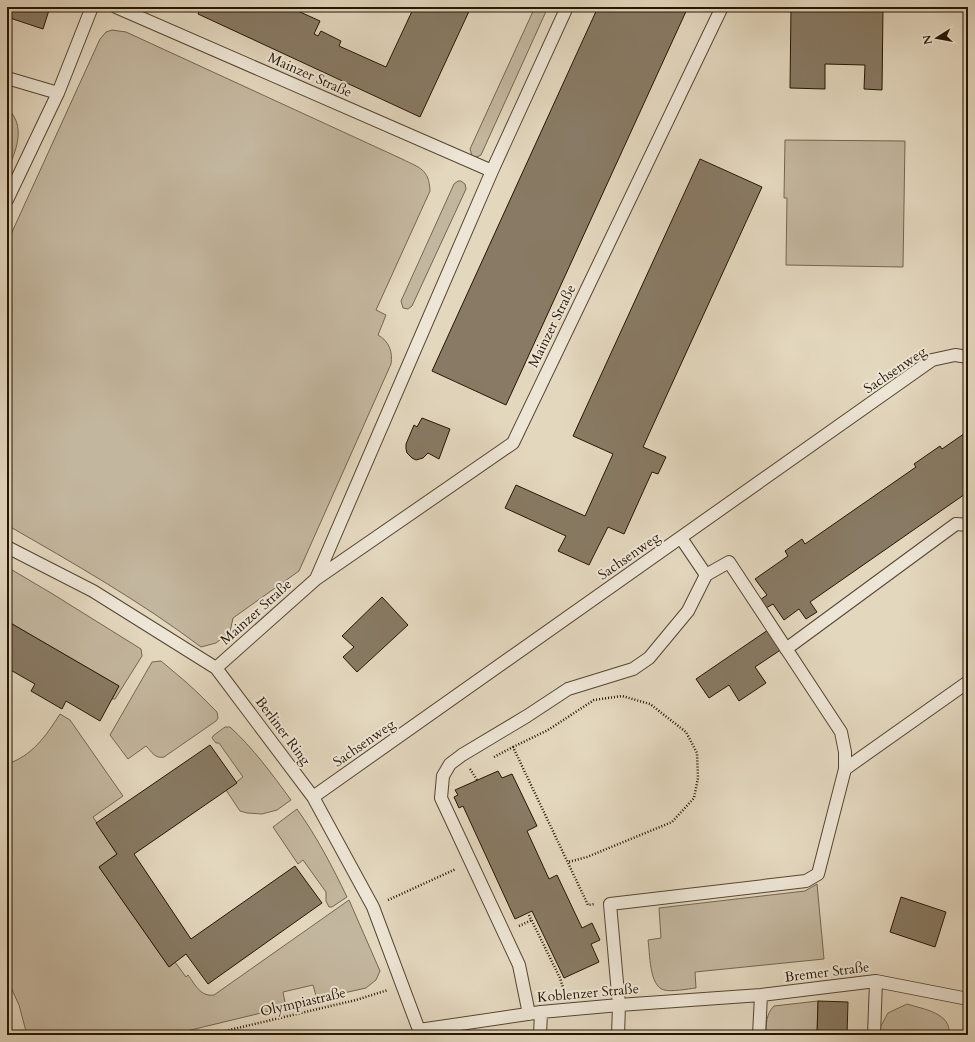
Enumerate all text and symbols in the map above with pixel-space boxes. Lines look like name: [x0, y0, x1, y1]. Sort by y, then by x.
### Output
north arrow: [917, 18, 957, 58]
text: N: [919, 33, 936, 46]
street label: Mainzer Straße: [265, 48, 355, 102]
street label: Mainzer Straße: [524, 281, 580, 371]
street label: Sachsenweg: [860, 342, 930, 398]
street label: Sachsenweg: [594, 528, 664, 584]
street label: Mainzer Straße: [216, 575, 296, 649]
street label: Berliner Ring: [251, 693, 315, 769]
street label: Sachsenweg: [329, 715, 399, 771]
street label: Bremer Straße: [783, 957, 871, 987]
street label: Koblenzer Straße: [536, 979, 640, 1007]
street label: Olympiastraße: [258, 983, 348, 1021]

